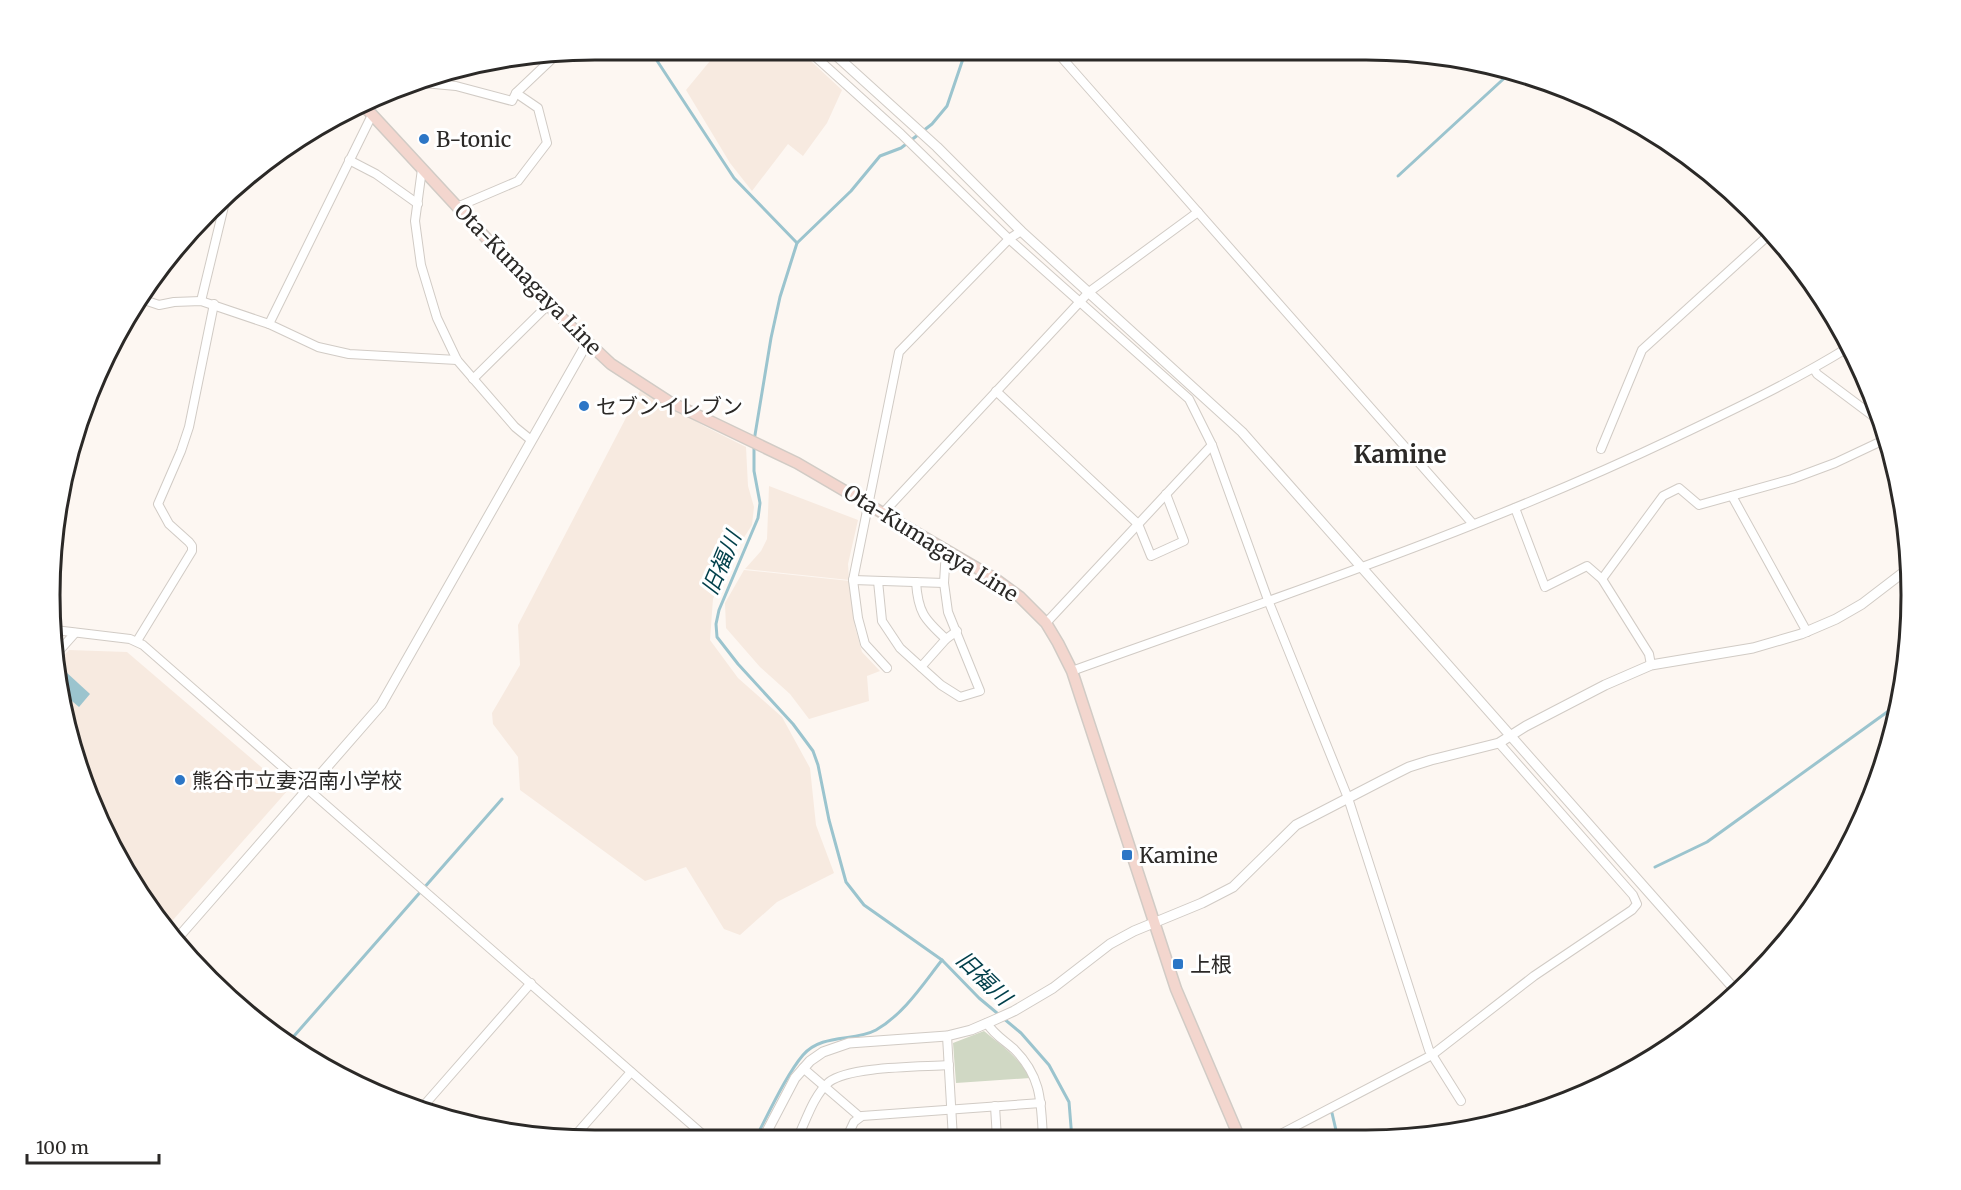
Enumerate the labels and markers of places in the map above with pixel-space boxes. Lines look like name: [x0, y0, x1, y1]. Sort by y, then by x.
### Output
place label: B-tonic: [436, 126, 511, 153]
marker: B-tonic: [417, 132, 431, 146]
place label: セブンイレブン: [596, 393, 743, 420]
marker: セブンイレブン: [577, 399, 591, 413]
place label: 熊谷市立妻沼南小学校: [192, 767, 402, 794]
marker: 熊谷市立妻沼南小学校: [173, 773, 187, 787]
place label: Kamine: [1139, 842, 1218, 869]
marker: Kamine: [1120, 848, 1134, 862]
place label: 上根: [1190, 951, 1232, 978]
marker: 上根: [1171, 957, 1185, 971]

